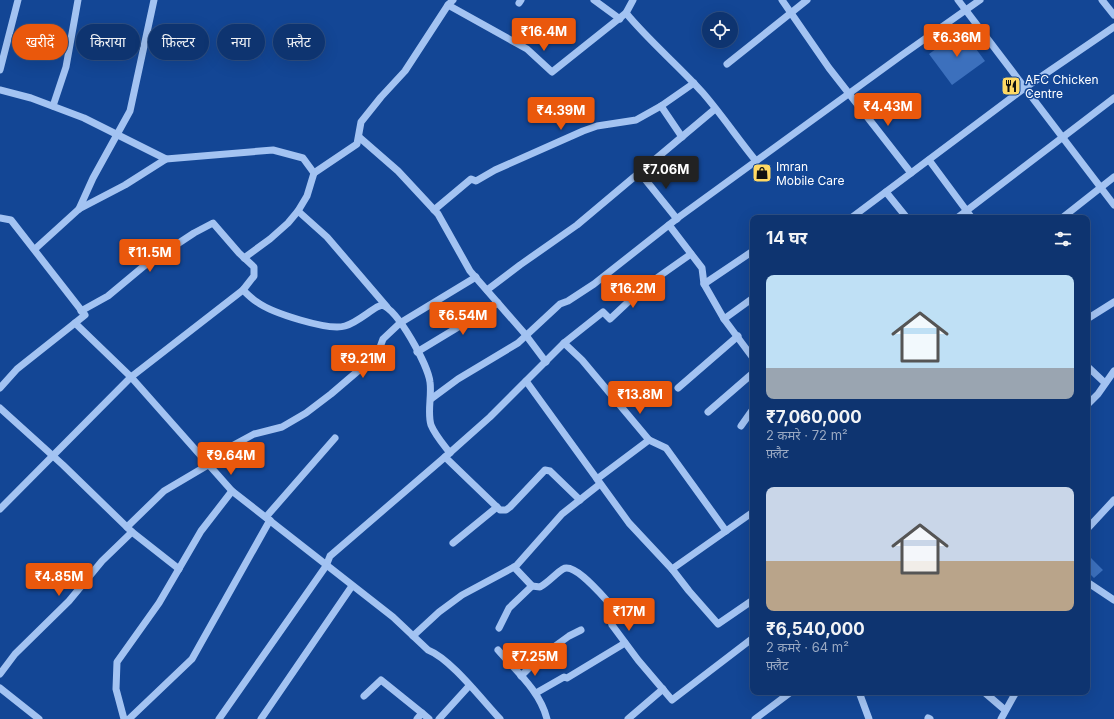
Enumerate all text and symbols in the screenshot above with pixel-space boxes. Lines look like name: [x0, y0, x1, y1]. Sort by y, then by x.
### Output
map controls: [702, 12, 738, 48]
button: locate: [702, 12, 738, 48]
pin: ₹16.4M: [511, 18, 577, 52]
text: ₹16.4M: [521, 23, 567, 39]
chip: खरीदें: [12, 24, 68, 60]
chip: किराया: [76, 24, 140, 60]
chip: फ़िल्टर: [148, 24, 209, 60]
chip: नया: [217, 24, 265, 60]
chip: फ़्लैट: [273, 24, 325, 60]
pin: ₹6.36M: [924, 24, 990, 58]
text: ₹6.36M: [933, 29, 981, 45]
place label: AFC Chicken Centre: [1025, 72, 1099, 101]
restaurant icon: AFC Chicken Centre: [1000, 75, 1022, 97]
pin: ₹4.43M: [855, 93, 921, 127]
pin: ₹4.39M: [528, 97, 594, 131]
text: ₹4.43M: [863, 98, 913, 114]
text: ₹4.39M: [537, 102, 585, 118]
pin: ₹7.06M: [633, 156, 699, 190]
place label: Imran Mobile Care: [776, 159, 844, 188]
text: ₹7.06M: [643, 161, 689, 177]
shop icon: Imran Mobile Care: [751, 162, 773, 184]
text: 14 घर: [766, 228, 807, 248]
icon: filters: [1052, 228, 1074, 250]
pin: ₹11.5M: [117, 239, 183, 273]
text: ₹11.5M: [128, 244, 172, 260]
pin: ₹16.2M: [600, 275, 666, 309]
text: ₹16.2M: [610, 280, 656, 296]
icon: home: [884, 301, 956, 373]
pin: ₹6.54M: [430, 302, 496, 336]
text: ₹6.54M: [439, 307, 487, 323]
pin: ₹9.21M: [330, 345, 396, 379]
text: ₹9.21M: [340, 350, 386, 366]
pin: ₹13.8M: [607, 381, 673, 415]
text: ₹13.8M: [617, 386, 663, 402]
text: ₹7,060,000: [766, 407, 862, 427]
text: 2 कमरे · 72 m²: [766, 427, 848, 443]
pin: ₹9.64M: [198, 442, 264, 476]
text: फ़्लैट: [766, 445, 789, 461]
text: ₹9.64M: [207, 447, 255, 463]
icon: home: [884, 513, 956, 585]
pin: ₹4.85M: [26, 563, 92, 597]
text: ₹4.85M: [35, 568, 83, 584]
pin: ₹17M: [605, 598, 653, 632]
text: ₹17M: [613, 603, 645, 619]
text: ₹6,540,000: [766, 619, 865, 639]
text: 2 कमरे · 64 m²: [766, 639, 849, 655]
pin: ₹7.25M: [502, 643, 568, 677]
text: ₹7.25M: [512, 648, 558, 664]
text: फ़्लैट: [766, 657, 789, 673]

